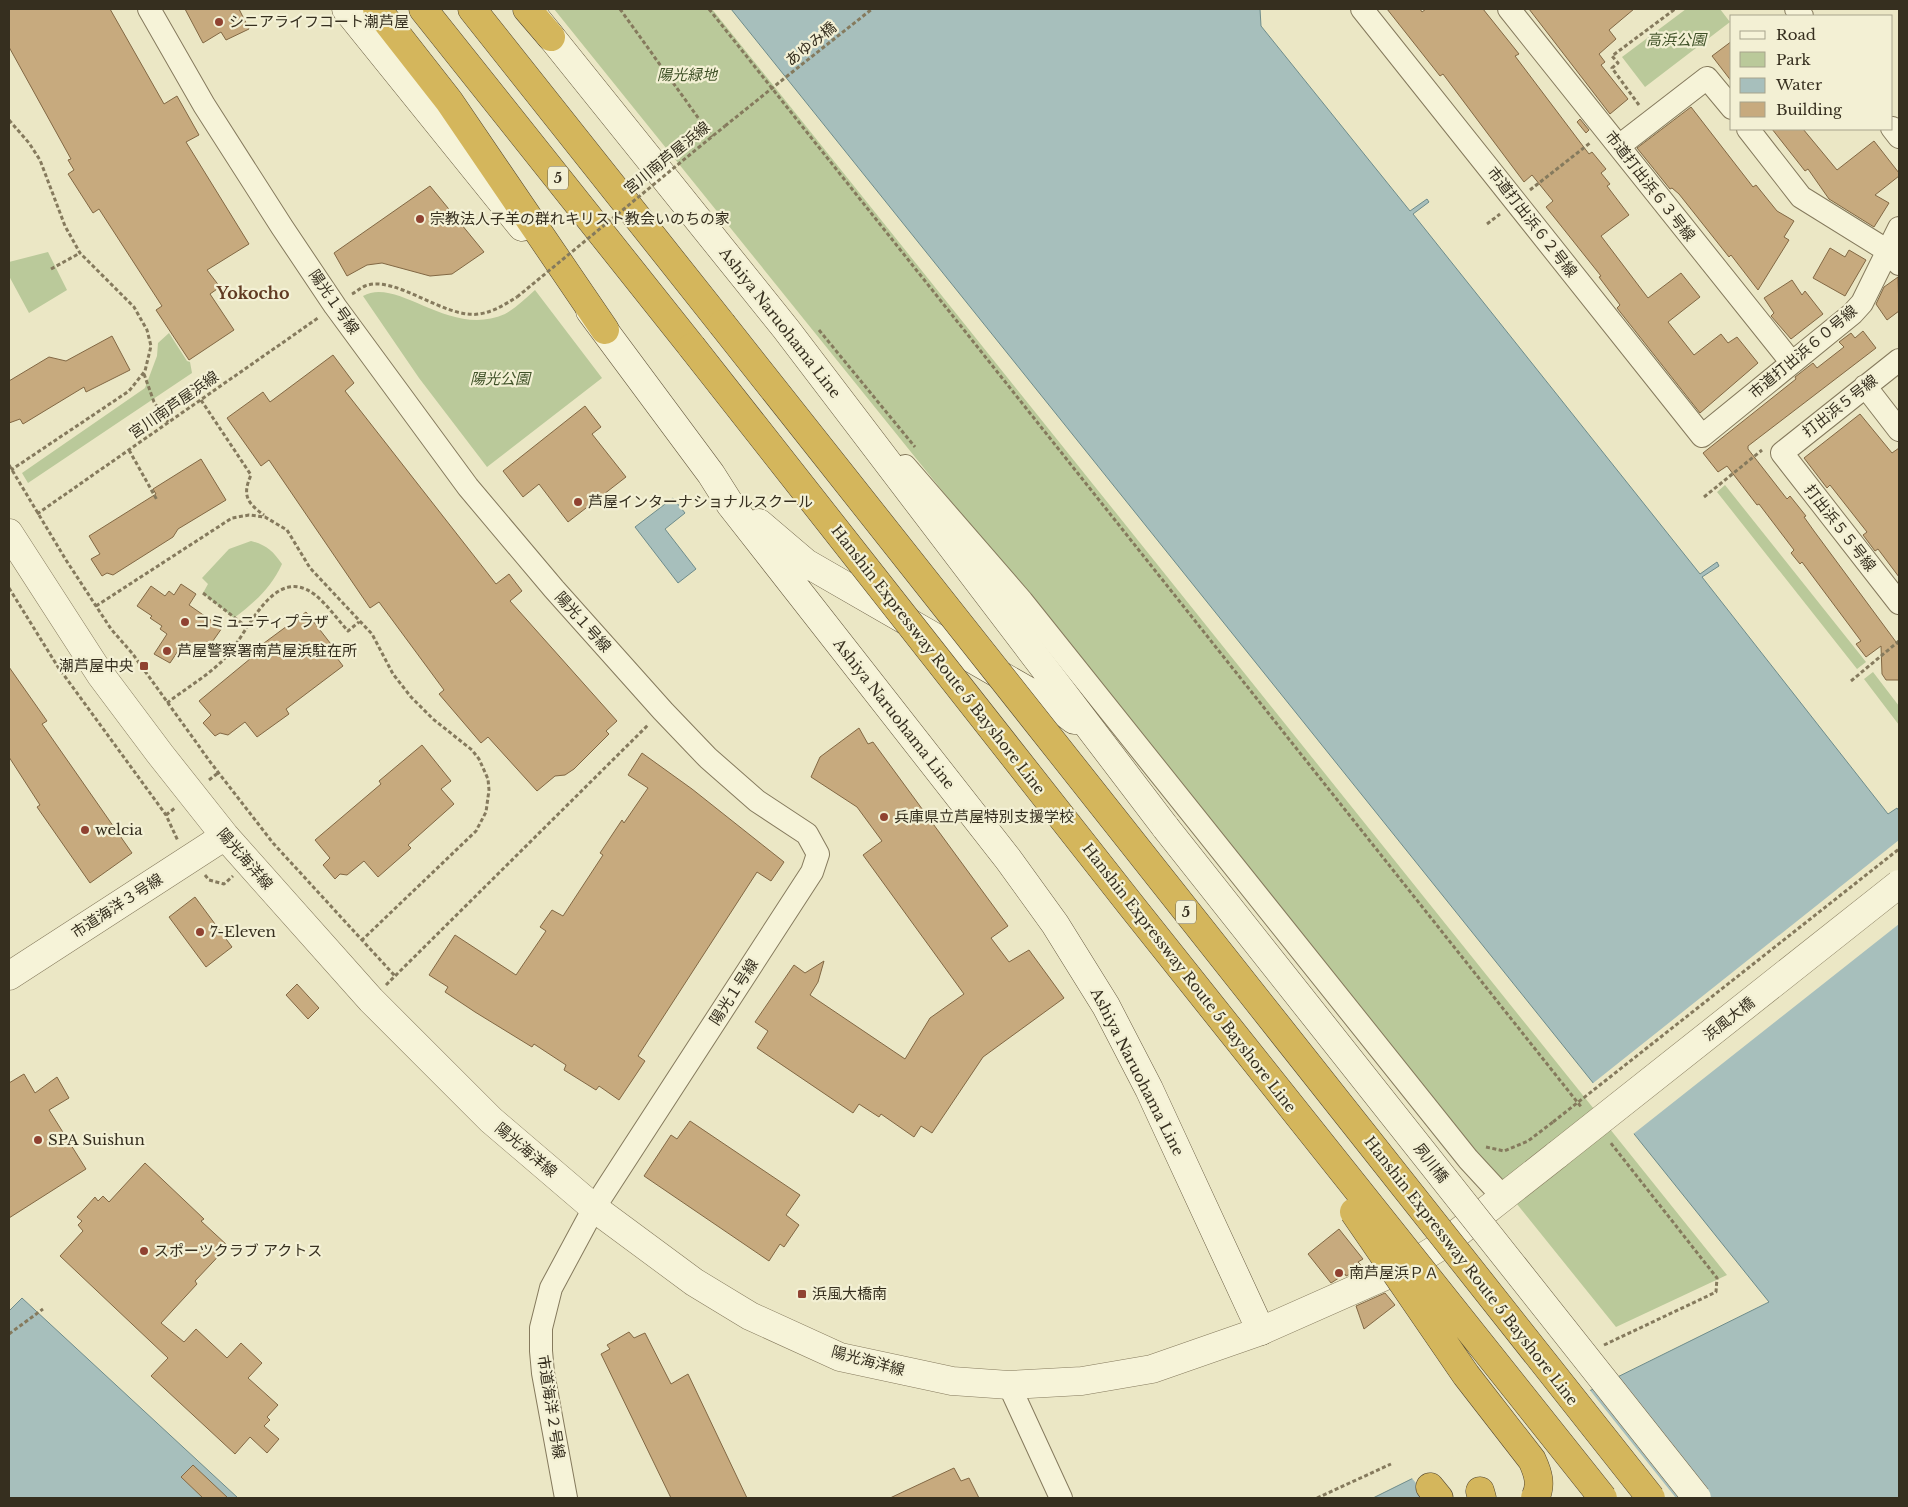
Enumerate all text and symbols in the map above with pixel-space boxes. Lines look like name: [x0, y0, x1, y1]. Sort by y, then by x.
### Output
place label: シニアライフコート潮芦屋: [229, 12, 409, 31]
legend: [1730, 15, 1893, 130]
marker: シニアライフコート潮芦屋: [213, 16, 225, 28]
street label: あゆみ橋: [781, 17, 840, 70]
text: Road: [1776, 25, 1816, 44]
park label: 高浜公園: [1646, 30, 1708, 49]
text: Park: [1776, 50, 1812, 69]
park label: 陽光緑地: [657, 65, 719, 84]
text: Water: [1775, 75, 1823, 94]
text: Building: [1776, 100, 1843, 119]
street label: 宮川南芦屋浜線: [620, 117, 713, 198]
street label: 市道打出浜６３号線: [1601, 127, 1699, 245]
street label: 市道打出浜６２号線: [1483, 163, 1581, 281]
road number: 5: [548, 167, 568, 190]
place label: 宗教法人子羊の群れキリスト教会いのちの家: [430, 209, 730, 228]
marker: 宗教法人子羊の群れキリスト教会いのちの家: [414, 213, 426, 225]
street label: Ashiya Naruohama Line: [715, 243, 845, 402]
street label: 陽光１号線: [305, 266, 364, 338]
district label: Yokocho: [216, 283, 289, 303]
street label: 市道打出浜６０号線: [1745, 301, 1860, 402]
street label: 宮川南芦屋浜線: [125, 367, 222, 442]
park label: 陽光公園: [470, 369, 532, 388]
street label: 打出浜５号線: [1798, 370, 1881, 441]
street label: 打出浜５５号線: [1801, 480, 1880, 575]
place label: 芦屋インターナショナルスクール: [588, 492, 813, 511]
marker: 芦屋インターナショナルスクール: [572, 496, 584, 508]
street label: Hanshin Expressway Route 5 Bayshore Line: [827, 521, 1049, 798]
street label: 陽光１号線: [551, 587, 616, 656]
place label: コミュニティプラザ: [195, 612, 329, 631]
marker: コミュニティプラザ: [179, 616, 191, 628]
street label: Ashiya Naruohama Line: [829, 634, 959, 793]
place label: 芦屋警察署南芦屋浜駐在所: [177, 641, 357, 660]
marker: 芦屋警察署南芦屋浜駐在所: [161, 645, 173, 657]
place label: 潮芦屋中央: [59, 656, 134, 675]
marker: 潮芦屋中央: [138, 660, 150, 672]
place label: 兵庫県立芦屋特別支援学校: [894, 807, 1074, 826]
marker: 兵庫県立芦屋特別支援学校: [878, 811, 890, 823]
place label: welcia: [95, 820, 143, 839]
marker: welcia: [79, 824, 91, 836]
street label: 陽光海洋線: [214, 824, 277, 893]
street label: Hanshin Expressway Route 5 Bayshore Line: [1078, 839, 1300, 1116]
street label: 市道海洋３号線: [68, 869, 166, 942]
road number: 5: [1176, 900, 1196, 924]
place label: 7-Eleven: [210, 922, 276, 941]
marker: 7-Eleven: [194, 926, 206, 938]
street label: 陽光１号線: [705, 955, 762, 1028]
street label: Ashiya Naruohama Line: [1086, 984, 1188, 1159]
street label: 浜風大橋: [1699, 993, 1758, 1045]
street label: 陽光海洋線: [491, 1118, 561, 1181]
place label: SPA Suishun: [48, 1130, 145, 1149]
street label: Hanshin Expressway Route 5 Bayshore Line: [1360, 1132, 1582, 1409]
marker: SPA Suishun: [32, 1134, 44, 1146]
street label: 夙川橋: [1410, 1139, 1453, 1186]
place label: スポーツクラブ アクトス: [154, 1241, 322, 1260]
marker: スポーツクラブ アクトス: [138, 1245, 150, 1257]
place label: 南芦屋浜ＰＡ: [1349, 1263, 1439, 1282]
marker: 南芦屋浜ＰＡ: [1333, 1267, 1345, 1279]
place label: 浜風大橋南: [812, 1284, 887, 1303]
marker: 浜風大橋南: [796, 1288, 808, 1300]
street label: 陽光海洋線: [829, 1342, 907, 1379]
street label: 市道海洋２号線: [534, 1354, 569, 1460]

